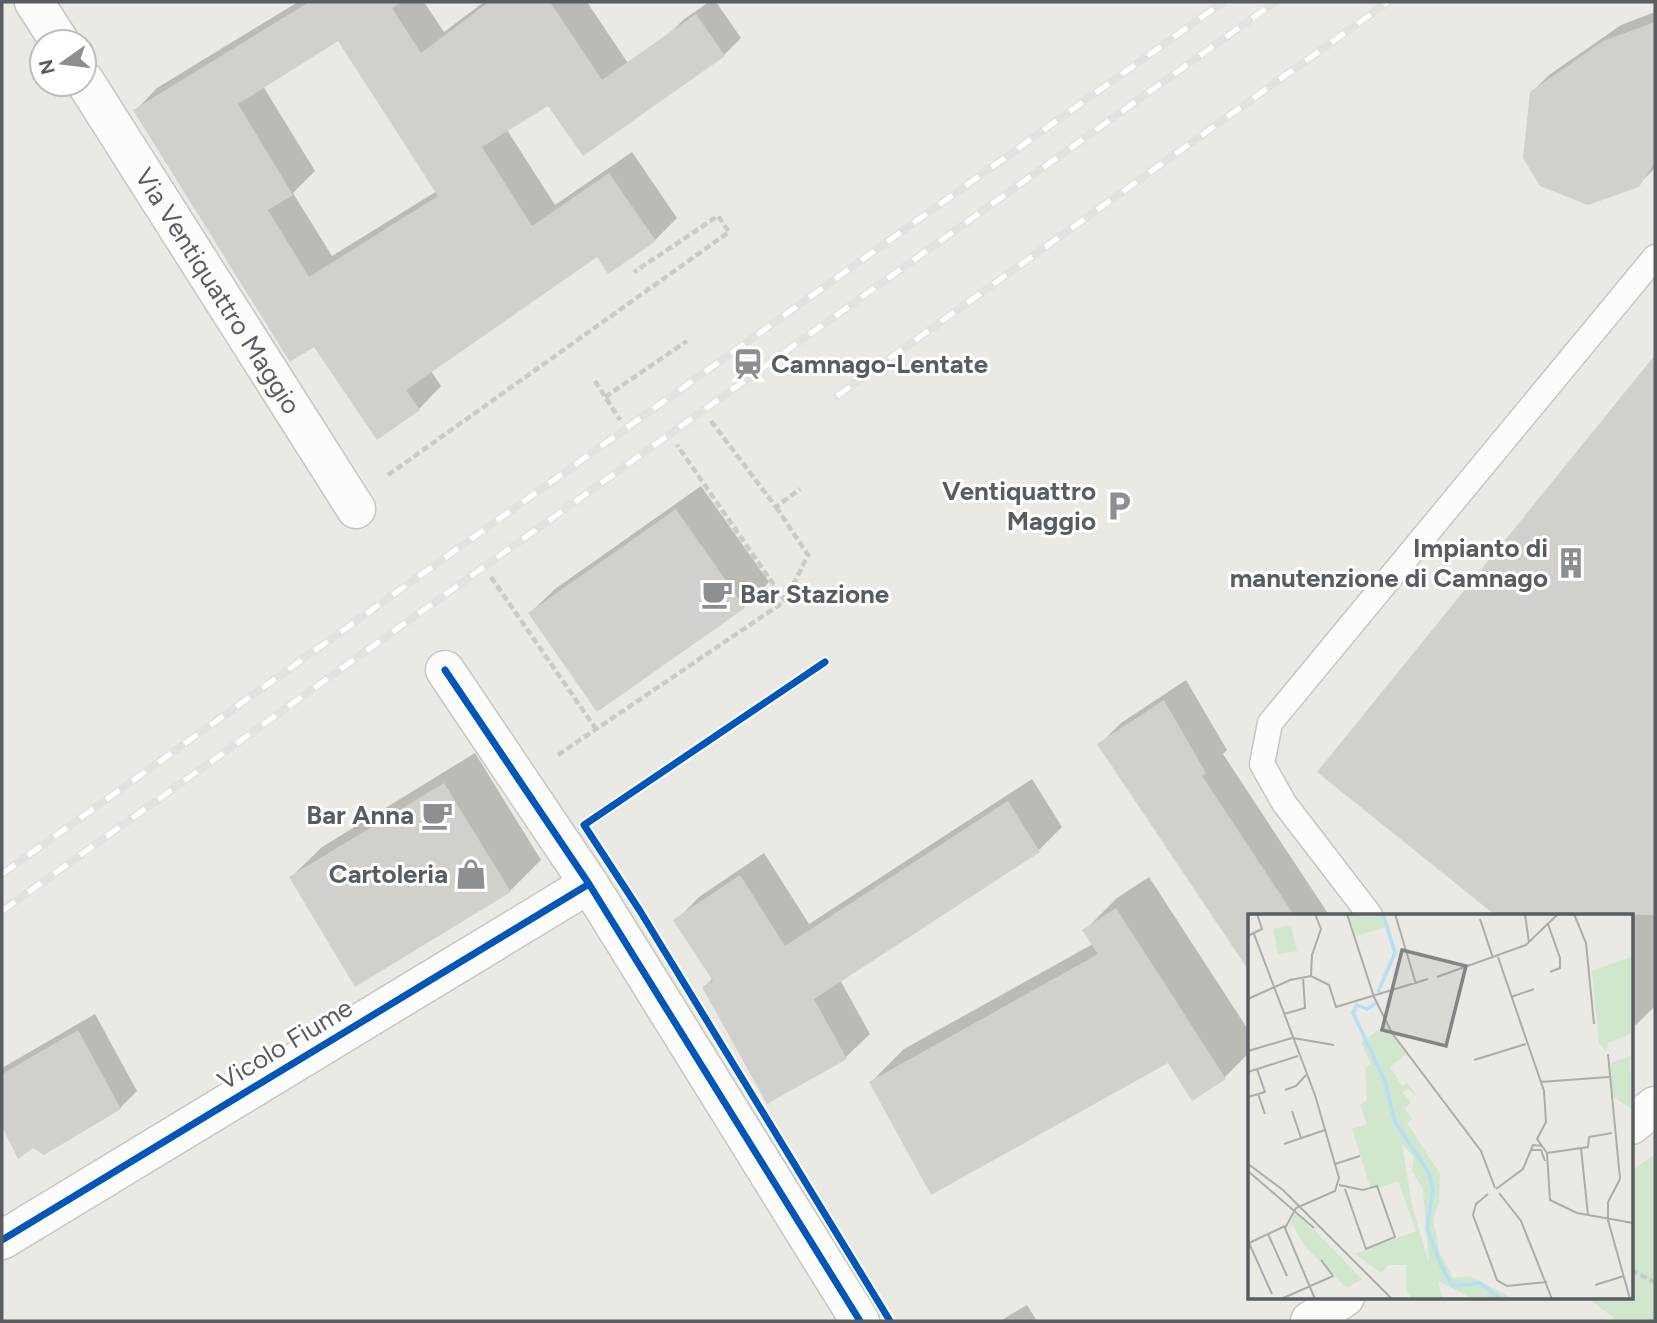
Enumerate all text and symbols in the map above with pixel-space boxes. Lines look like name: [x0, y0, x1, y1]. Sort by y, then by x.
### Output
north arrow: [28, 28, 98, 98]
text: N: [34, 57, 60, 77]
street label: Via Ventiquattro Maggio: [128, 162, 308, 420]
station icon: Camnago-Lentate: [731, 347, 765, 381]
place label: Camnago-Lentate: [771, 348, 988, 380]
place label: Ventiquattro Maggio: [942, 475, 1096, 537]
parking icon: Ventiquattro Maggio: [1102, 489, 1136, 523]
place label: Impianto di manutenzione di Camnago: [1230, 532, 1548, 594]
building icon: Impianto di manutenzione di Camnago: [1554, 546, 1588, 580]
cafe icon: Bar Stazione: [700, 577, 734, 611]
place label: Bar Stazione: [740, 578, 889, 610]
cafe icon: Bar Anna: [420, 798, 454, 832]
place label: Bar Anna: [306, 799, 414, 831]
shop icon: Cartoleria: [454, 857, 488, 891]
place label: Cartoleria: [329, 858, 448, 890]
inset map: [1248, 914, 1632, 1298]
street label: Vicolo Fiume: [212, 991, 358, 1097]

